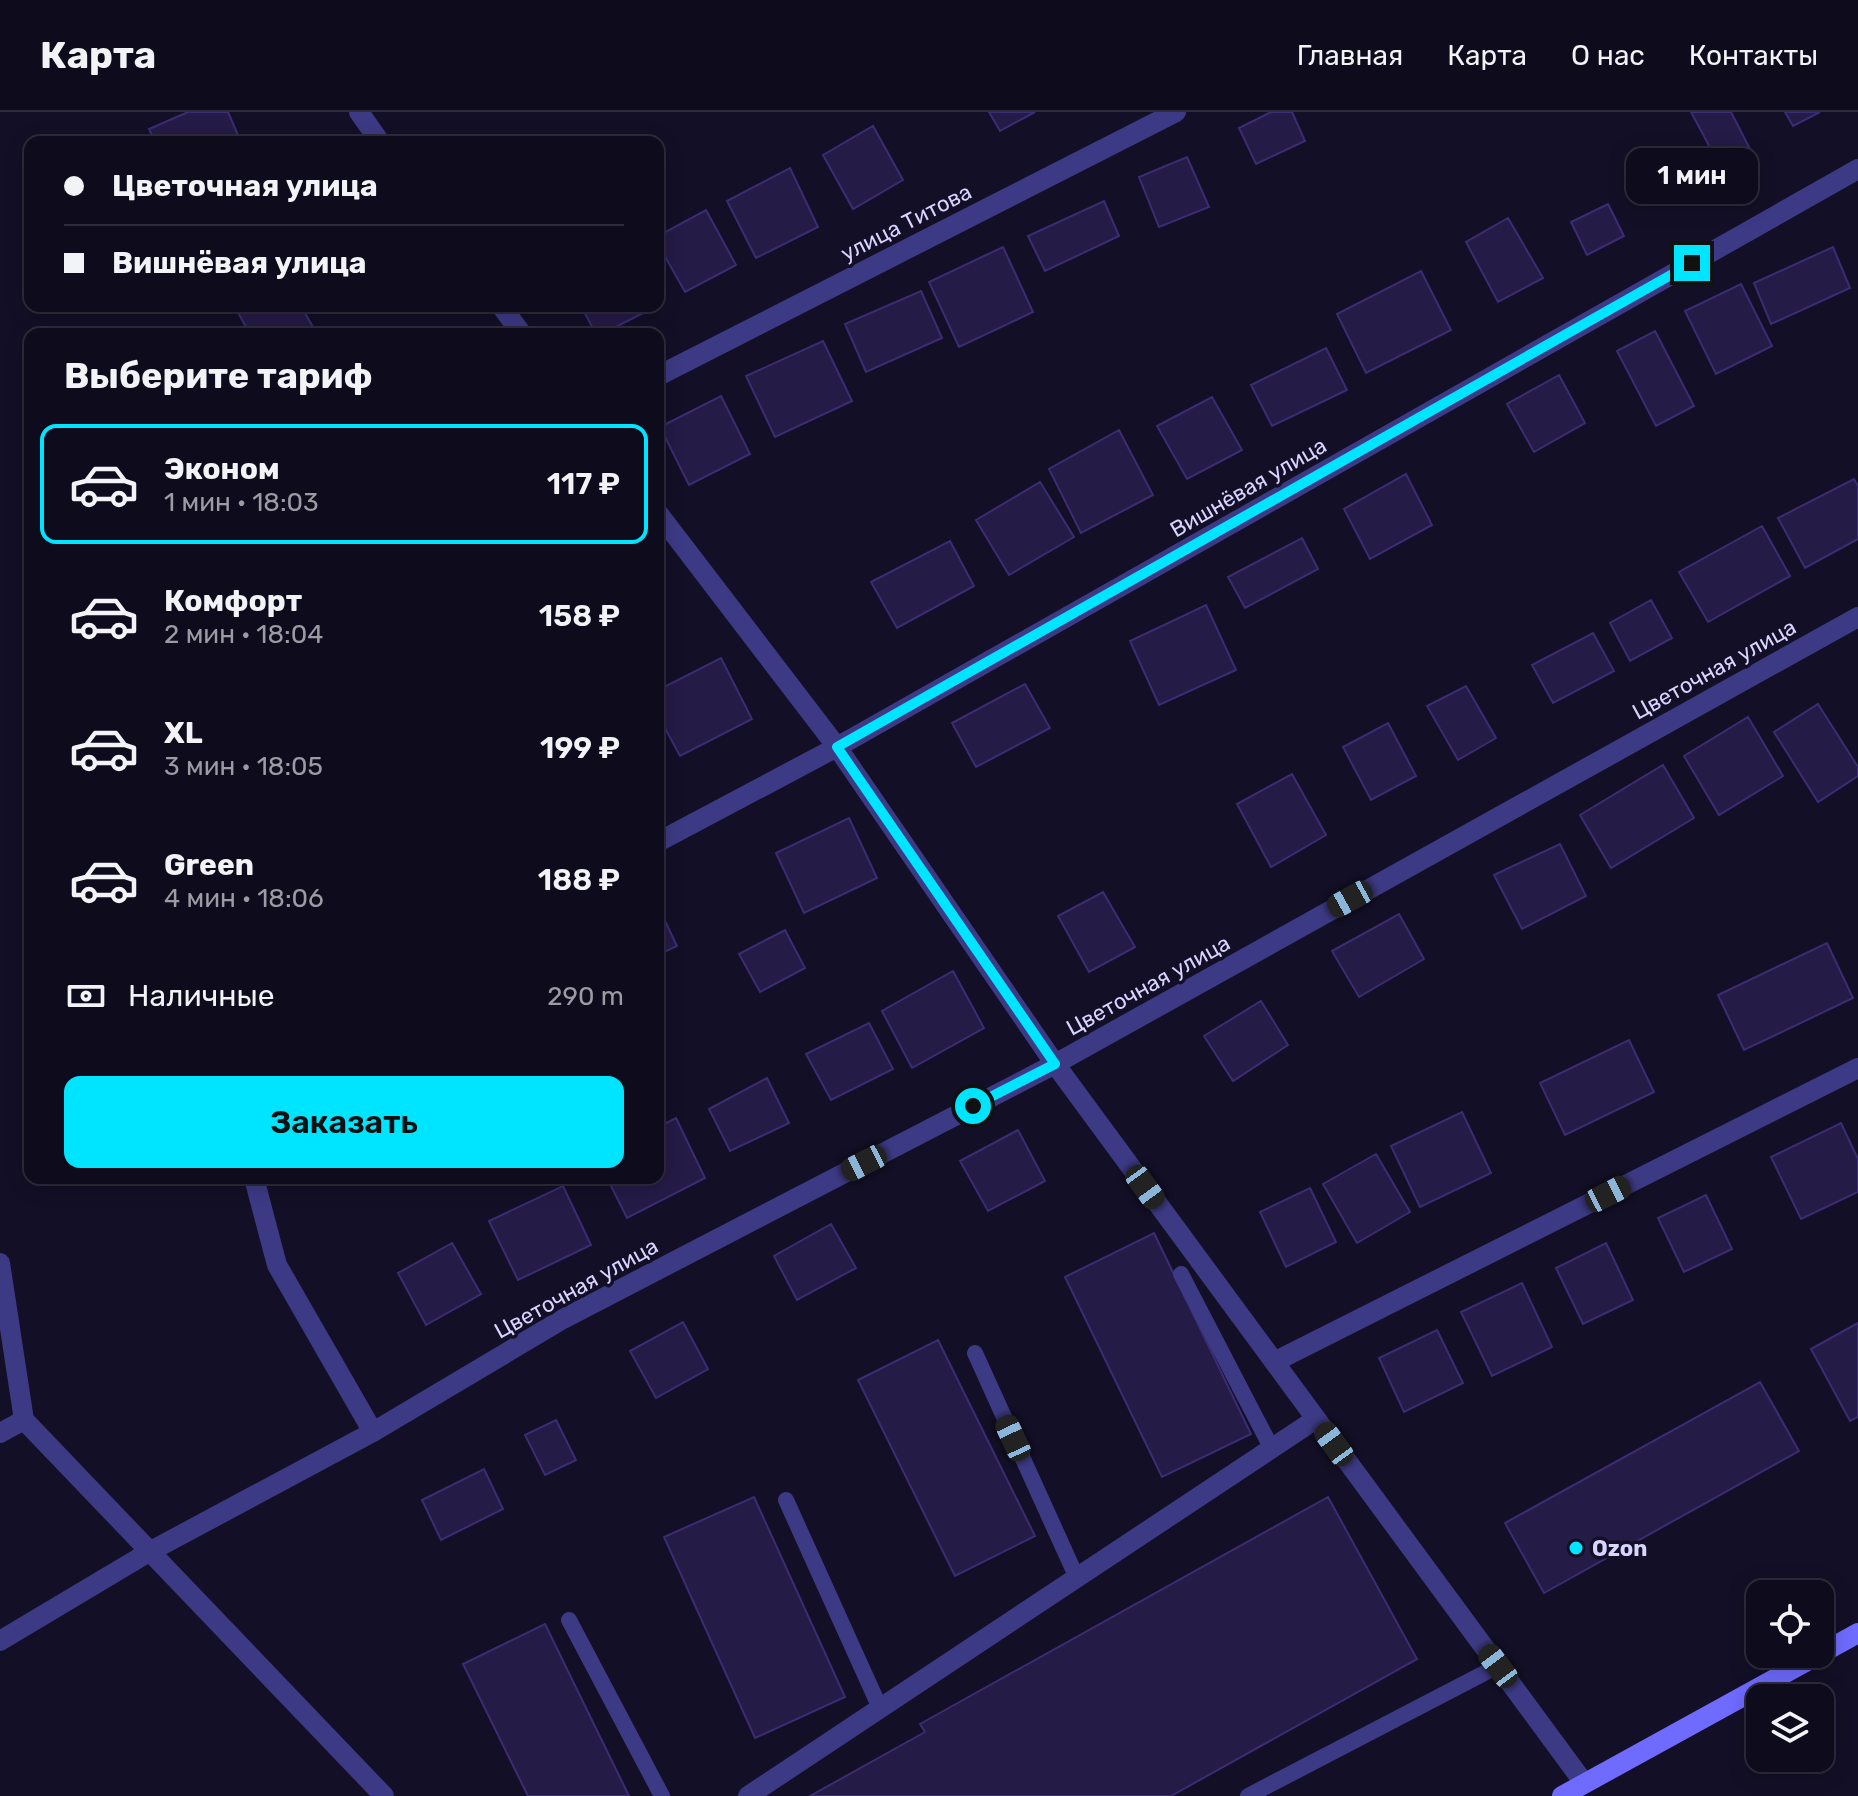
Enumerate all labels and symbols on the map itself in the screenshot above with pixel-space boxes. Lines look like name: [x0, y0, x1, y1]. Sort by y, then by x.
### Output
callout: 1 мин: [1626, 147, 1758, 203]
street label: улица Титова: [836, 178, 976, 267]
route end: [1674, 245, 1710, 281]
street label: Вишнёвая улица: [1165, 432, 1331, 543]
street label: Цветочная улица: [1628, 613, 1801, 726]
car: [1323, 877, 1377, 921]
street label: Цветочная улица: [1062, 929, 1235, 1042]
route start: [955, 1088, 991, 1124]
car: [837, 1141, 891, 1185]
car: [1121, 1161, 1169, 1213]
car: [1581, 1172, 1635, 1216]
street label: Цветочная улица: [490, 1232, 663, 1345]
car: [992, 1411, 1034, 1465]
car: [1310, 1418, 1358, 1470]
place label: Ozon: [1592, 1535, 1647, 1562]
marker: Ozon: [1567, 1539, 1585, 1557]
car: [1474, 1640, 1522, 1692]

